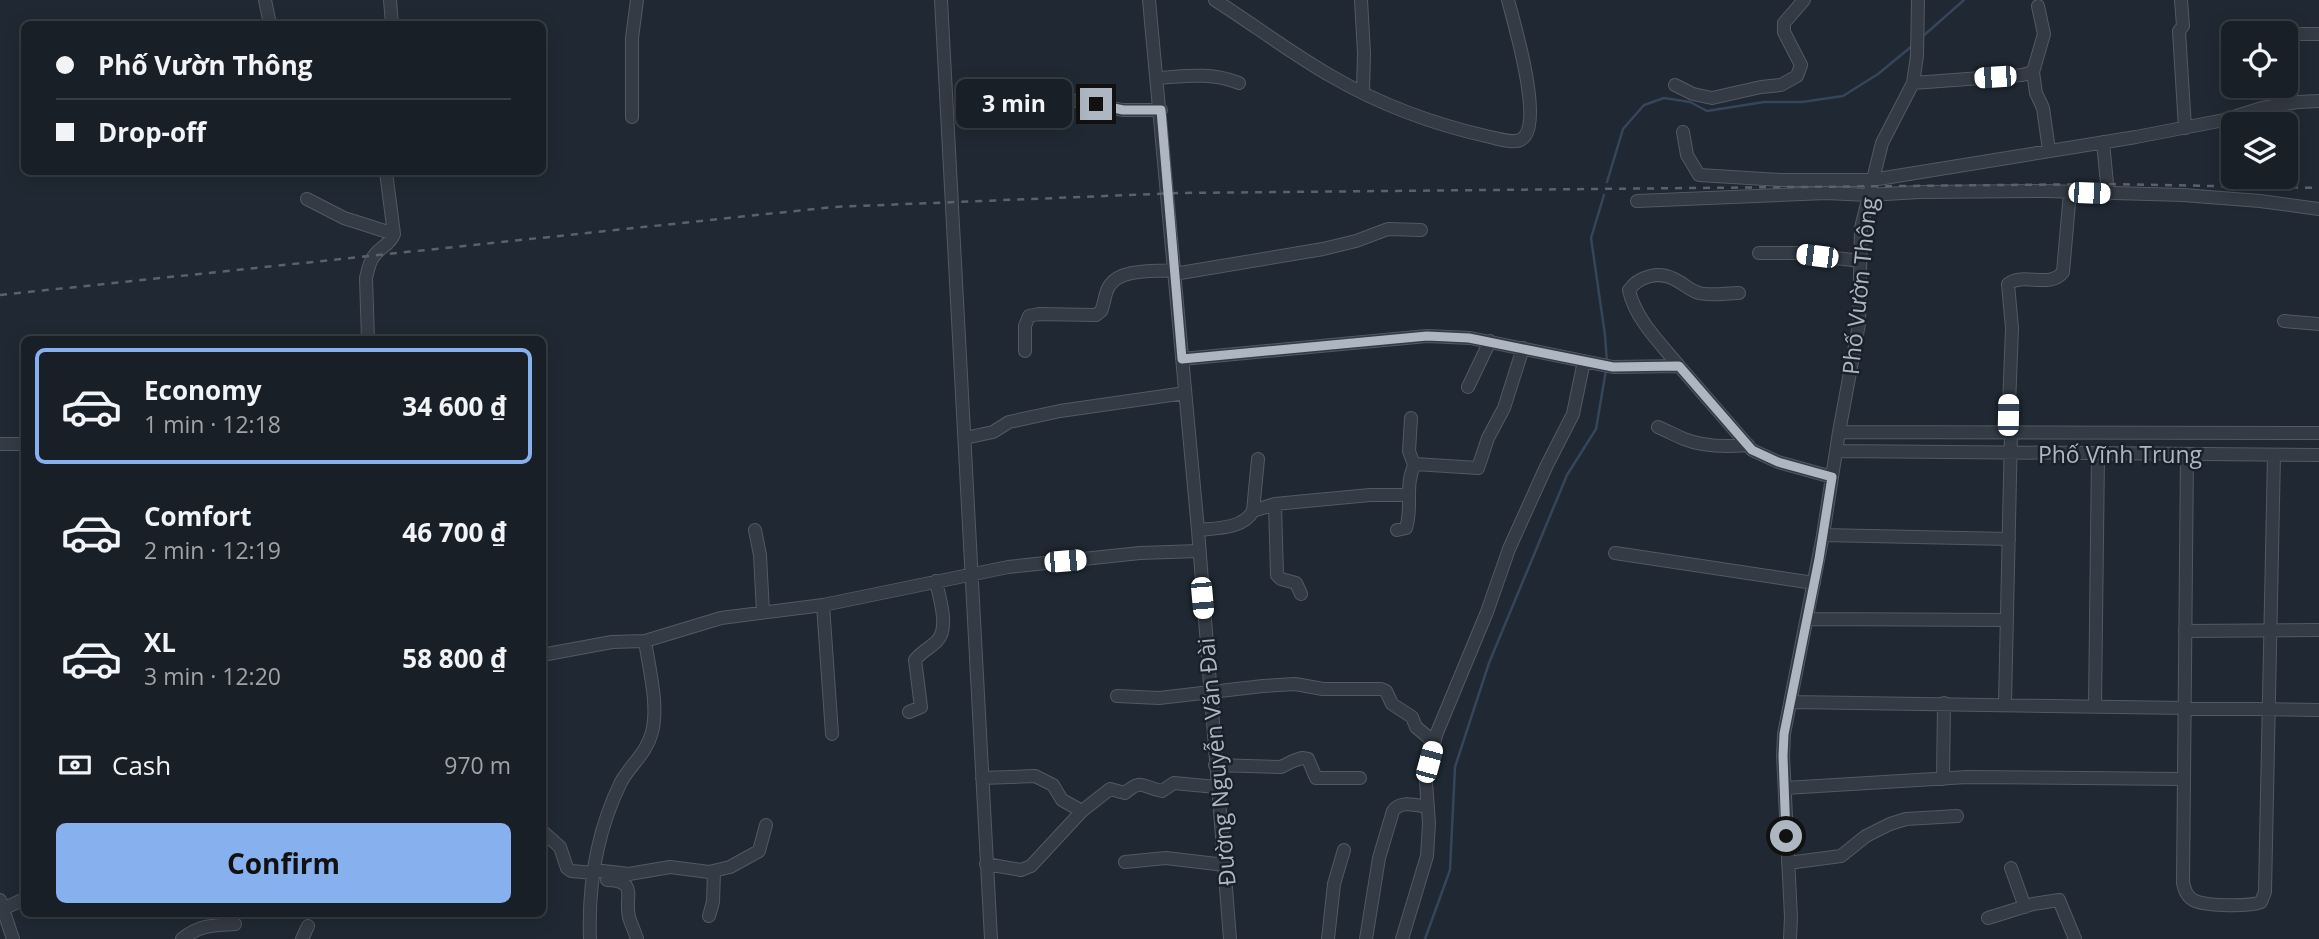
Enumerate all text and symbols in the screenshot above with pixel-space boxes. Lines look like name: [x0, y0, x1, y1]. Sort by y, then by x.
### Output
map controls: [2221, 21, 2298, 189]
button: locate: [2221, 21, 2298, 98]
text: Phố Vườn Thông: [98, 47, 312, 83]
car: [1974, 65, 2017, 89]
callout: 3 min: [956, 80, 1072, 128]
text: 3 min: [982, 87, 1046, 119]
route end: [1080, 88, 1112, 120]
button: layers: [2221, 112, 2298, 189]
text: Drop-off: [98, 114, 206, 150]
car: [2068, 182, 2111, 204]
street label: Phố Vườn Thông: [1834, 195, 1884, 376]
car: [1795, 243, 1840, 269]
text: Economy: [144, 372, 262, 408]
icon: car: [60, 375, 123, 438]
text: 34 600 ₫: [402, 388, 507, 424]
car: [1998, 394, 2019, 436]
text: 1 min · 12:18: [144, 408, 281, 440]
street label: Phố Vĩnh Trung: [2038, 438, 2203, 470]
text: Comfort: [144, 498, 251, 534]
icon: car: [60, 501, 123, 564]
text: 46 700 ₫: [402, 514, 507, 550]
text: 2 min · 12:19: [144, 534, 281, 566]
car: [1044, 549, 1087, 573]
car: [1190, 576, 1215, 620]
text: XL: [144, 624, 176, 660]
icon: car: [60, 627, 123, 690]
street label: Đường Nguyễn Văn Đài: [1189, 637, 1243, 887]
text: 58 800 ₫: [402, 640, 507, 676]
text: 3 min · 12:20: [144, 660, 281, 692]
car: [1414, 739, 1445, 785]
icon: cash: [56, 746, 94, 784]
text: Cash: [112, 747, 171, 783]
text: 970 m: [444, 749, 511, 781]
route start: [1770, 820, 1802, 852]
button: Confirm: [56, 823, 511, 903]

